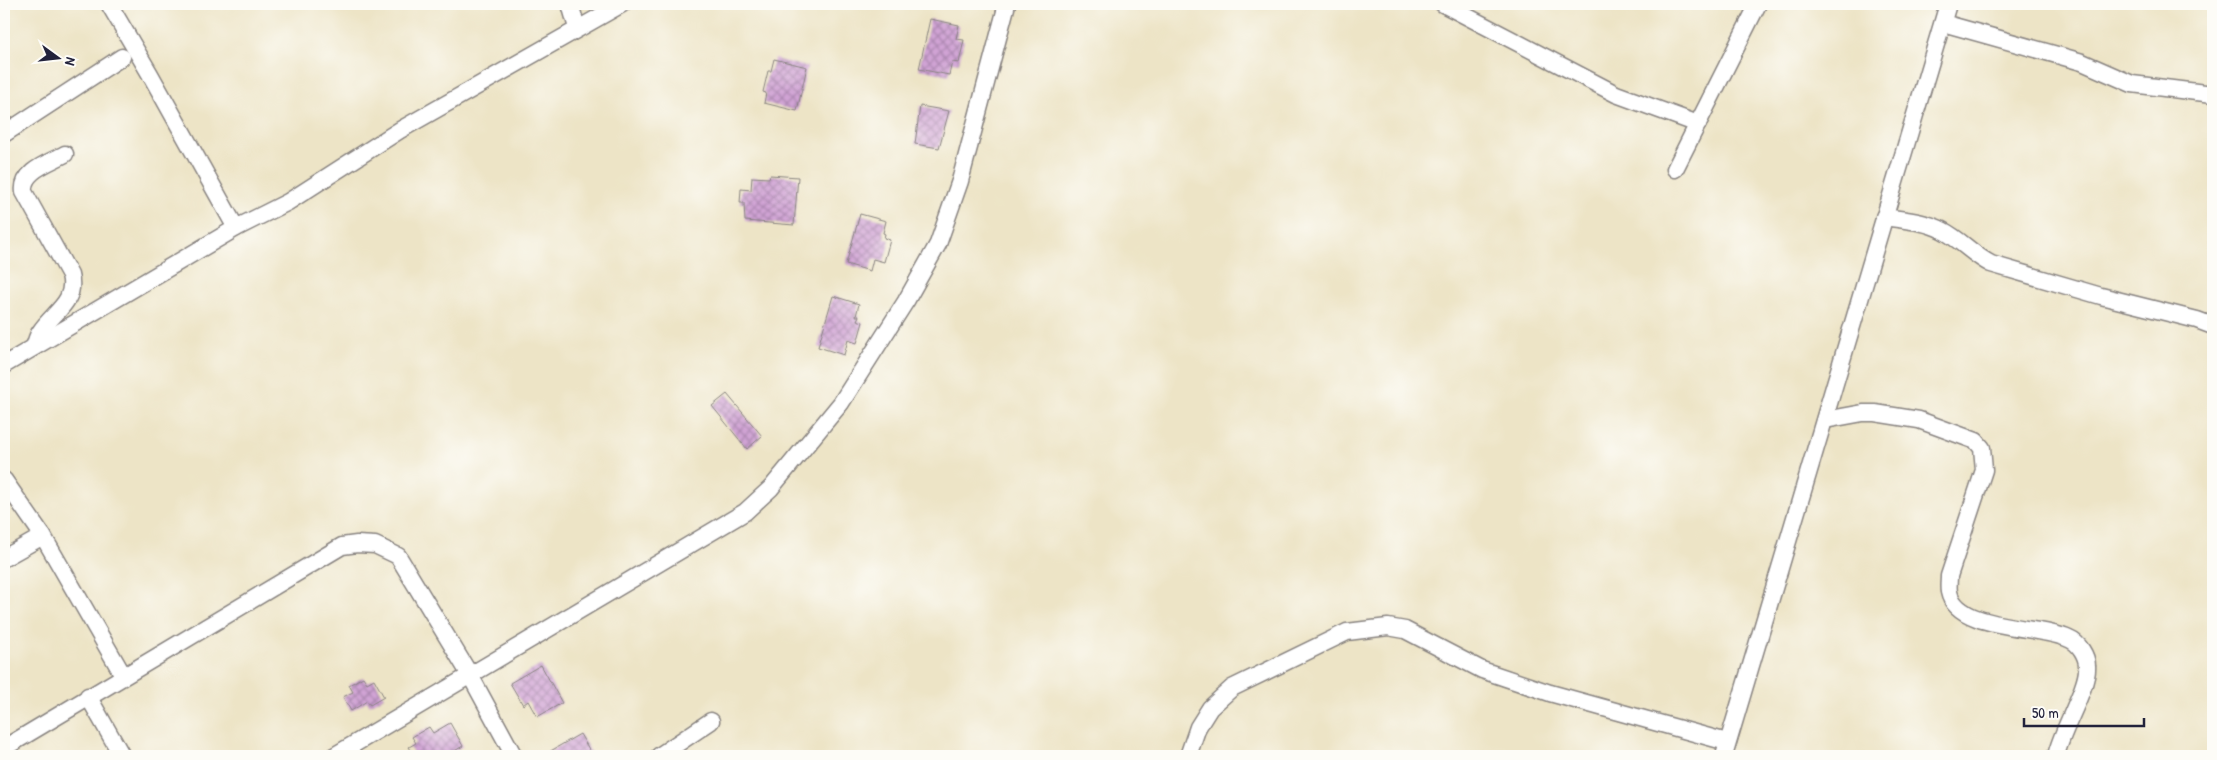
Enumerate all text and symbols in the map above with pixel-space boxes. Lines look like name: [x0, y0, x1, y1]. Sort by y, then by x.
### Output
north arrow: [32, 32, 82, 82]
text: N: [61, 55, 81, 68]
scale bar: [2024, 695, 2144, 727]
text: 50 m: [2032, 702, 2059, 723]

